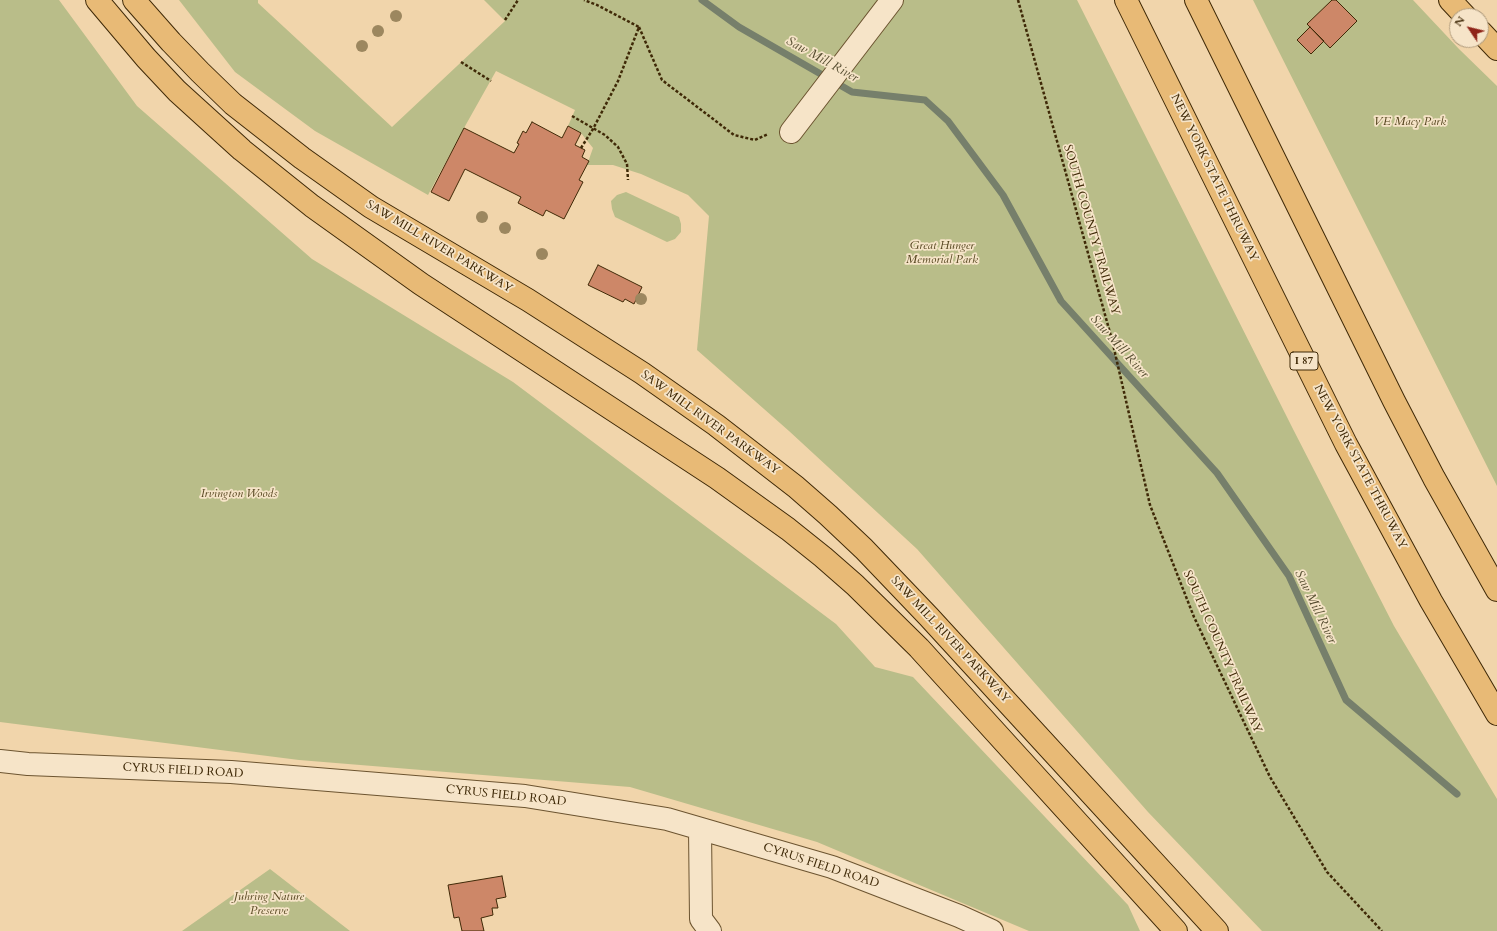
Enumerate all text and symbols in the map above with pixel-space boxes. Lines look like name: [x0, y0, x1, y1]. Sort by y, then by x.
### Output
north arrow: [1449, 8, 1489, 48]
text: N: [1451, 13, 1468, 30]
water label: Saw Mill River: [783, 34, 861, 86]
street label: NEW YORK STATE THRUWAY: [1167, 92, 1261, 264]
park label: VE Macy Park: [1374, 115, 1446, 129]
street label: SOUTH COUNTY TRAILWAY: [1060, 143, 1122, 317]
street label: SAW MILL RIVER PARKWAY: [363, 198, 515, 296]
park label: Great Hunger Memorial Park: [906, 239, 978, 267]
water label: Saw Mill River: [1086, 312, 1152, 382]
road number: I 87: [1290, 352, 1318, 370]
street label: SAW MILL RIVER PARKWAY: [638, 368, 782, 478]
street label: NEW YORK STATE THRUWAY: [1310, 382, 1410, 552]
park label: Irvington Woods: [201, 487, 277, 501]
street label: SOUTH COUNTY TRAILWAY: [1180, 568, 1264, 736]
water label: Saw Mill River: [1290, 568, 1340, 646]
street label: SAW MILL RIVER PARKWAY: [887, 574, 1013, 706]
street label: CYRUS FIELD ROAD: [122, 761, 244, 781]
street label: CYRUS FIELD ROAD: [445, 783, 567, 809]
street label: CYRUS FIELD ROAD: [761, 840, 881, 892]
park label: Juhring Nature Preserve: [234, 890, 304, 918]

